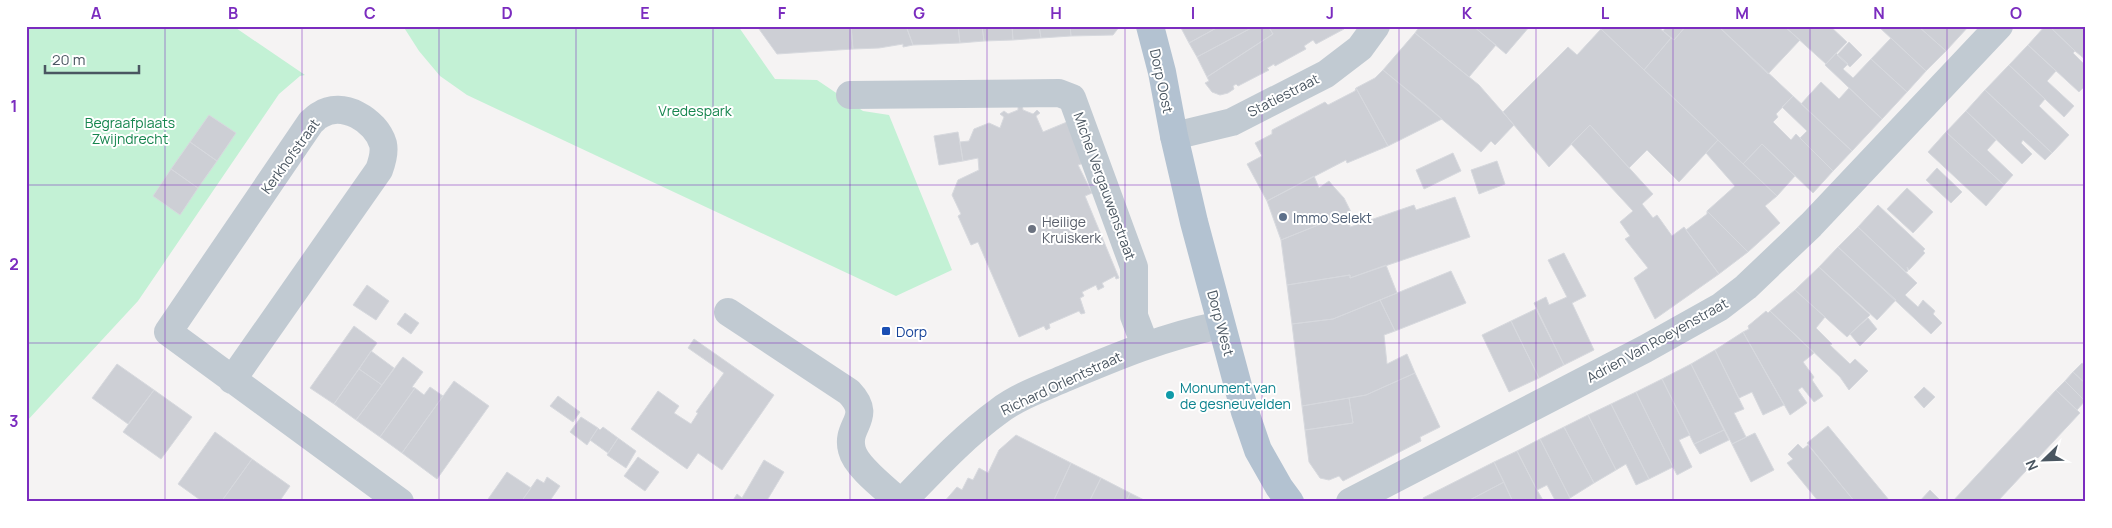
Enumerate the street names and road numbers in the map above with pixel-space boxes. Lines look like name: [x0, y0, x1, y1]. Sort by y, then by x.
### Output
street label: Dorp Oost: [1146, 47, 1178, 115]
street label: Statiestraat: [1244, 69, 1322, 121]
street label: Michel Vergauwenstraat: [1069, 109, 1141, 263]
street label: Kerkhofstraat: [256, 114, 324, 197]
street label: Dorp West: [1203, 288, 1239, 358]
street label: Adrien Van Roeyenstraat: [1583, 293, 1731, 387]
street label: Richard Orlentstraat: [998, 347, 1125, 419]

